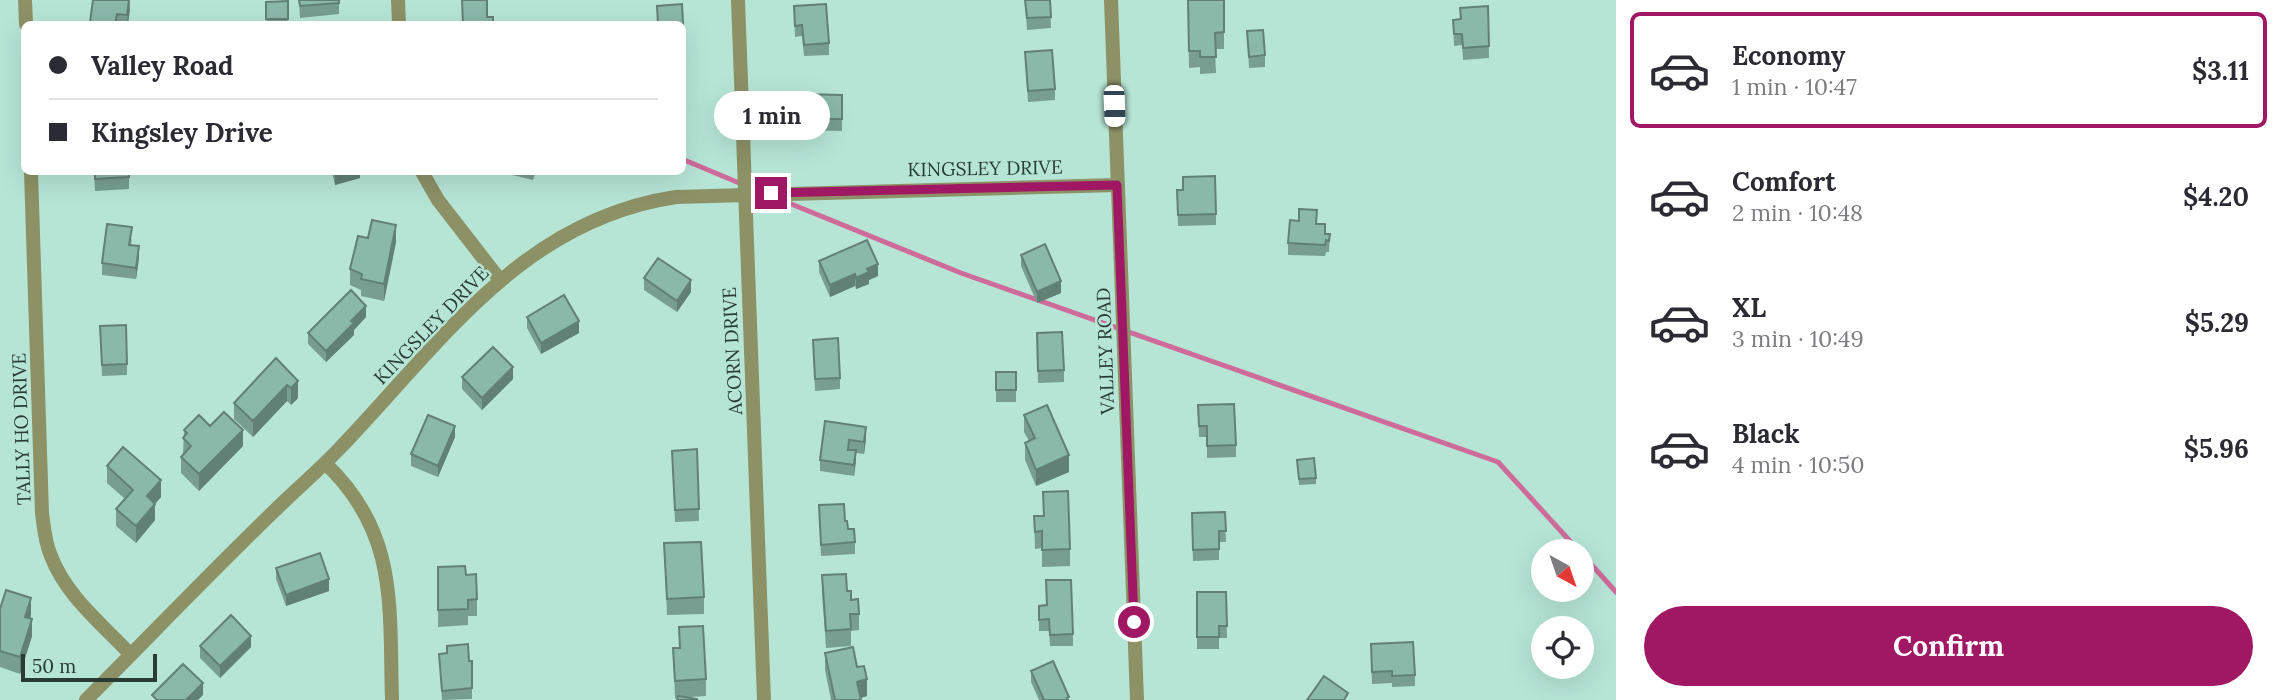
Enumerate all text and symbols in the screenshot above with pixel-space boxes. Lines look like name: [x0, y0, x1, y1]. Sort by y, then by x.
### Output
icon: car: [1648, 39, 1711, 102]
text: Economy: [1732, 39, 1845, 72]
text: Valley Road: [91, 49, 234, 82]
text: $3.11: [2192, 54, 2249, 87]
text: 1 min · 10:47: [1732, 72, 1857, 101]
car: [1103, 85, 1126, 127]
callout: 1 min: [713, 92, 829, 140]
text: 1 min: [743, 101, 801, 130]
text: Kingsley Drive: [91, 116, 273, 149]
street label: KINGSLEY DRIVE: [907, 155, 1063, 181]
icon: car: [1648, 165, 1711, 228]
text: Comfort: [1732, 165, 1836, 198]
route end: [755, 177, 787, 209]
text: $4.20: [2183, 180, 2249, 213]
text: 2 min · 10:48: [1732, 198, 1863, 227]
street label: KINGSLEY DRIVE: [368, 261, 494, 389]
street label: ACORN DRIVE: [717, 287, 747, 416]
street label: VALLEY ROAD: [1091, 287, 1119, 416]
icon: car: [1648, 291, 1711, 354]
text: XL: [1732, 291, 1766, 324]
text: $5.29: [2185, 306, 2249, 339]
text: 3 min · 10:49: [1732, 324, 1864, 353]
street label: TALLY HO DRIVE: [6, 352, 36, 506]
icon: car: [1648, 417, 1711, 480]
text: Black: [1732, 417, 1800, 450]
text: $5.96: [2184, 432, 2249, 465]
text: 4 min · 10:50: [1732, 450, 1865, 479]
north arrow: [1531, 539, 1594, 602]
map controls: [1531, 539, 1594, 679]
route start: [1118, 606, 1150, 638]
button: Confirm: [1644, 606, 2253, 686]
button: locate: [1531, 616, 1594, 679]
scale bar: [21, 651, 158, 683]
text: 50 m: [32, 654, 76, 678]

